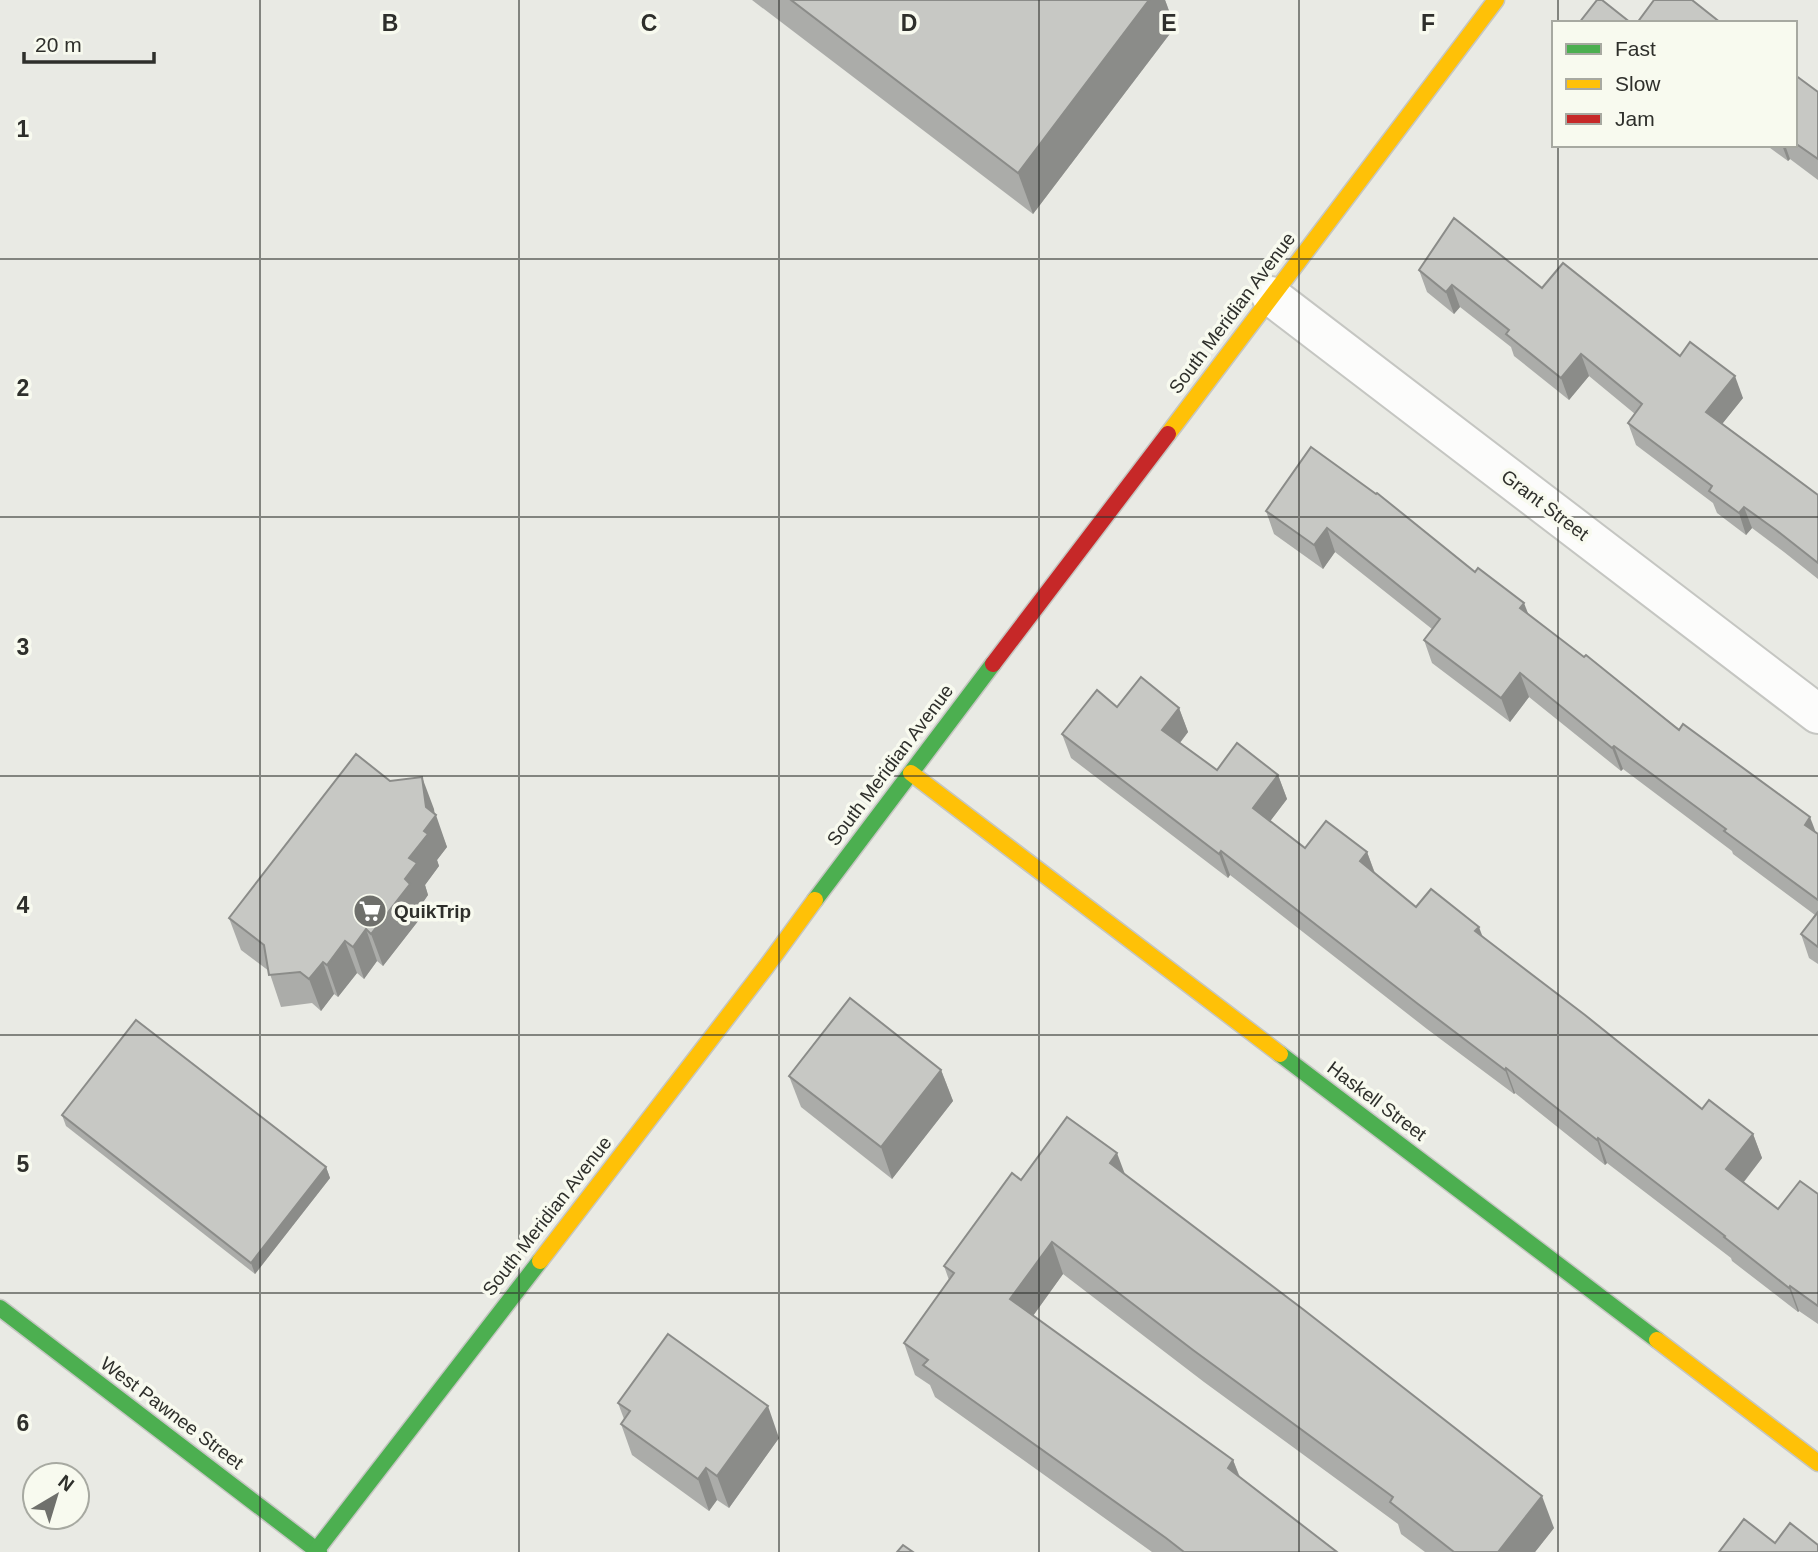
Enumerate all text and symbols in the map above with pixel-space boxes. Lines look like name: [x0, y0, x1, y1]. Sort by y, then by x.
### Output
text: B: [382, 10, 398, 36]
text: C: [641, 10, 657, 36]
text: D: [901, 10, 917, 36]
text: E: [1161, 10, 1177, 36]
text: F: [1421, 10, 1435, 36]
scale bar: [24, 21, 154, 65]
legend: [1552, 21, 1797, 147]
text: 20 m: [35, 33, 82, 56]
text: Fast: [1615, 37, 1656, 60]
text: Slow: [1615, 72, 1661, 95]
text: Jam: [1615, 107, 1655, 130]
text: 1: [17, 116, 30, 142]
street label: South Meridian Avenue: [1165, 228, 1299, 398]
text: 2: [17, 375, 29, 401]
street label: Grant Street: [1497, 465, 1593, 545]
text: 3: [17, 634, 29, 660]
street label: South Meridian Avenue: [823, 680, 957, 850]
text: 4: [17, 892, 30, 918]
supermarket icon: QuikTrip: [351, 892, 389, 930]
place label: QuikTrip: [394, 901, 471, 922]
street label: Haskell Street: [1323, 1057, 1431, 1145]
street label: South Meridian Avenue: [478, 1132, 616, 1300]
text: 5: [17, 1151, 30, 1177]
street label: West Pawnee Street: [97, 1353, 248, 1474]
text: 6: [17, 1410, 29, 1436]
north arrow: [21, 1461, 91, 1531]
text: N: [54, 1470, 78, 1495]

